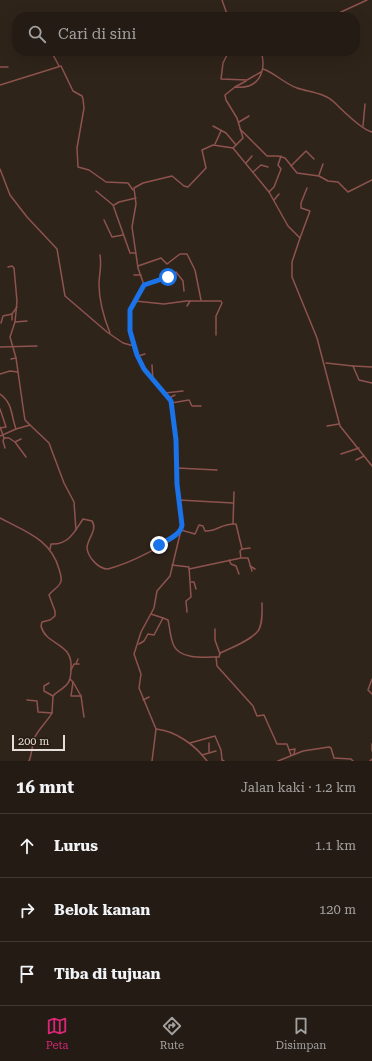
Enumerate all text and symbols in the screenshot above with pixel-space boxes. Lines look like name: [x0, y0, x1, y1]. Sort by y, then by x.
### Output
search box: [12, 12, 360, 56]
icon: search: [26, 23, 48, 45]
text: Cari di sini: [58, 25, 136, 43]
route start: [159, 268, 177, 286]
route end: [150, 536, 168, 554]
scale bar: [12, 733, 65, 752]
text: 200 m: [18, 735, 49, 748]
text: 16 mnt: [16, 777, 74, 797]
text: Jalan kaki · 1.2 km: [241, 780, 356, 795]
icon: ahead: [16, 835, 38, 857]
text: Lurus: [54, 837, 98, 855]
text: 1.1 km: [315, 838, 356, 853]
icon: right: [16, 899, 38, 921]
text: Belok kanan: [54, 901, 150, 919]
text: 120 m: [319, 902, 356, 917]
icon: arrive: [16, 963, 38, 985]
text: Tiba di tujuan: [54, 965, 161, 983]
tab: Peta: [46, 1015, 69, 1052]
tab: Rute: [160, 1015, 184, 1052]
tab: Disimpan: [275, 1015, 326, 1052]

